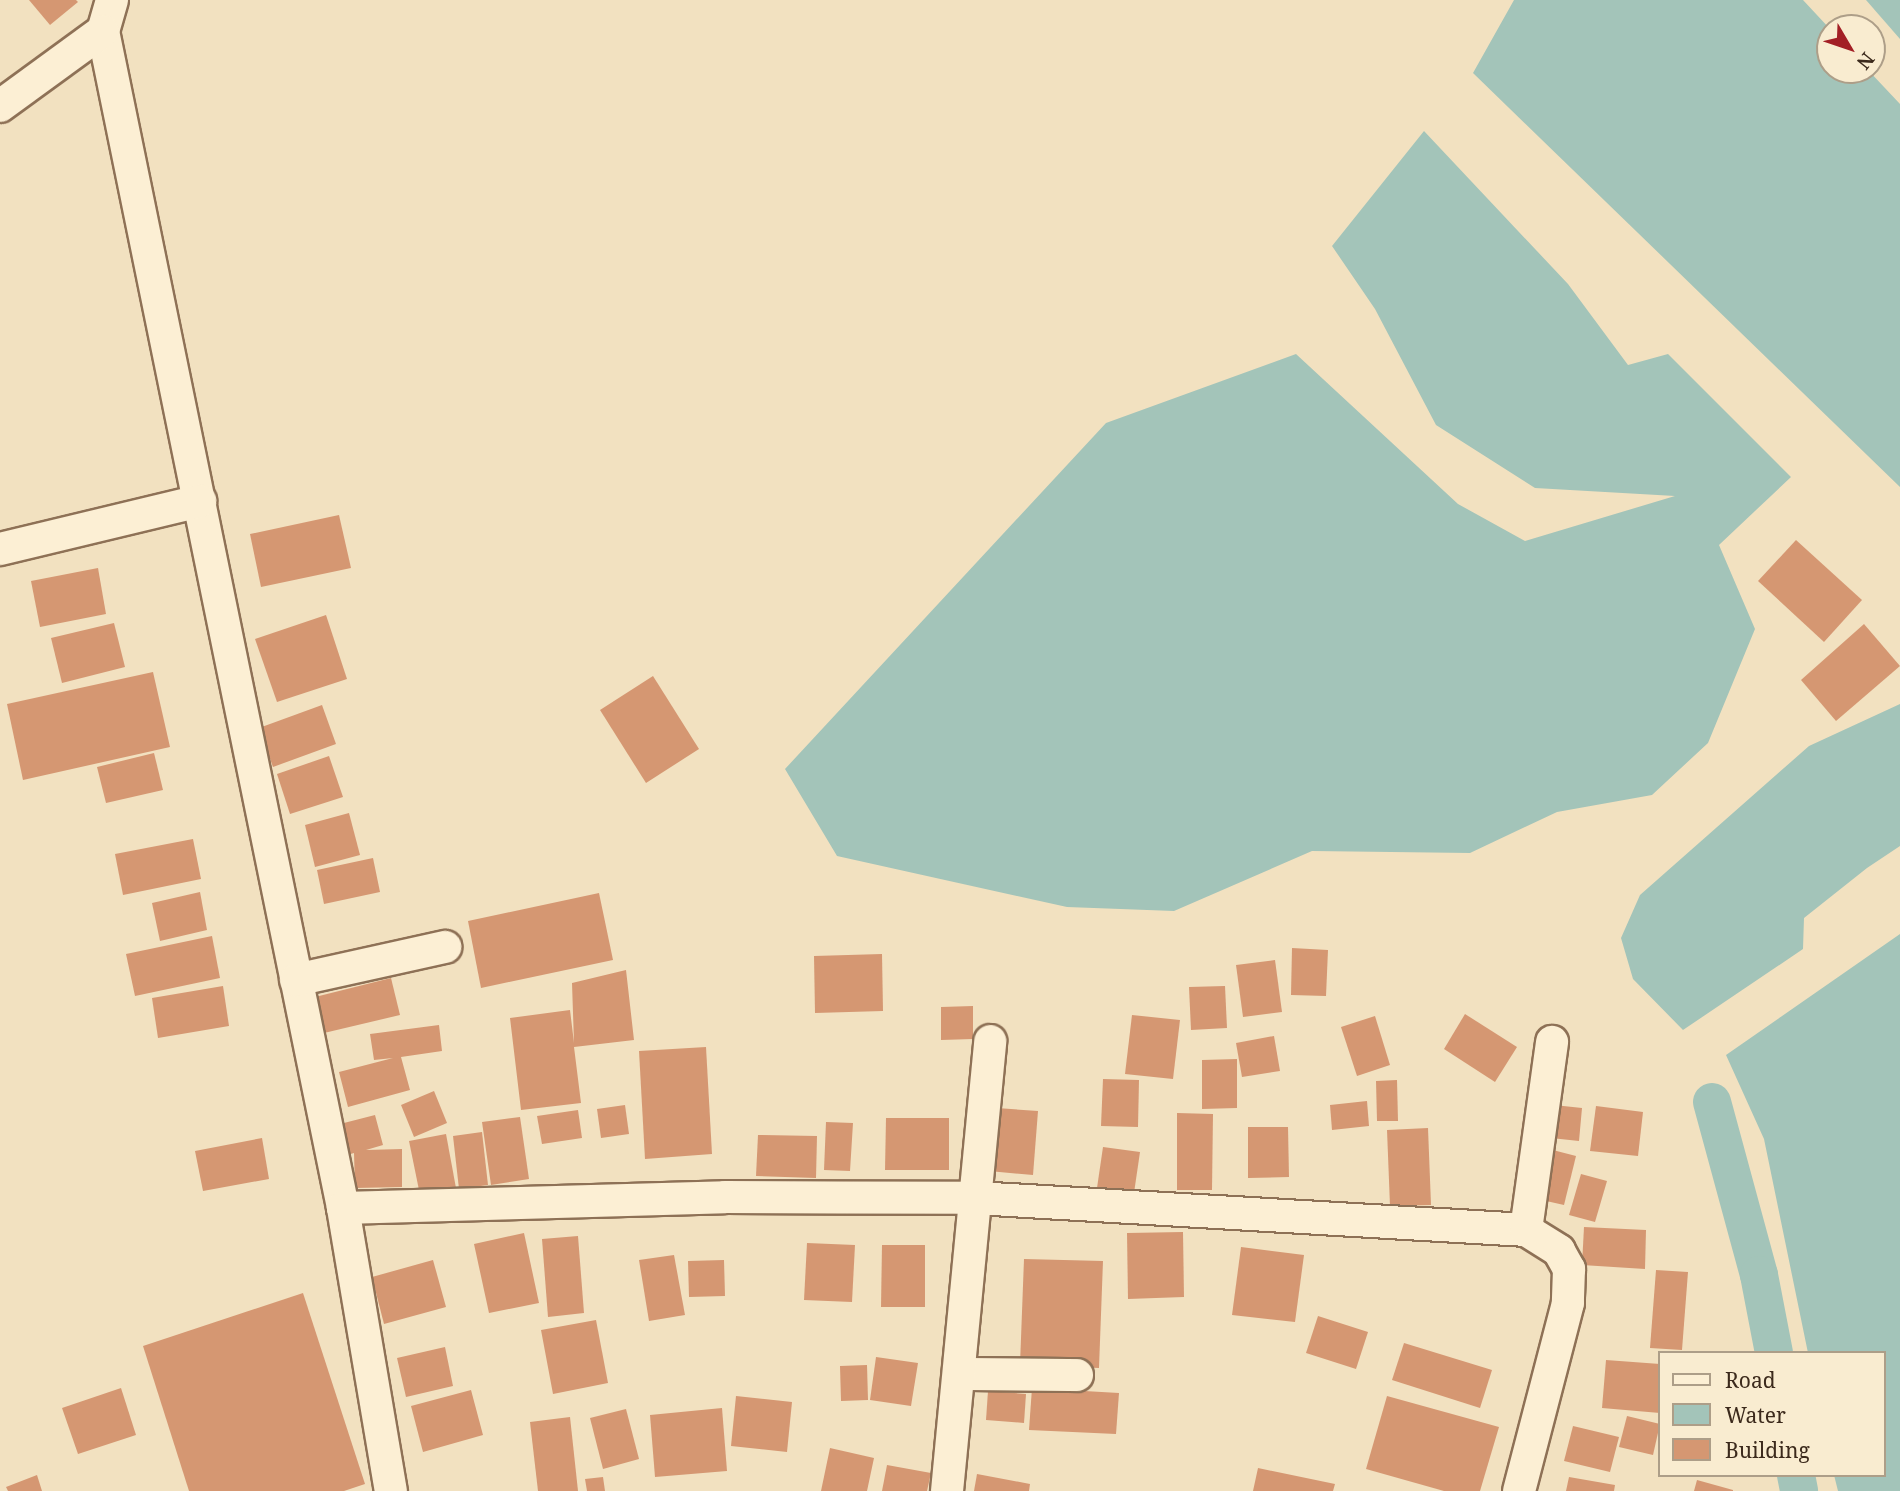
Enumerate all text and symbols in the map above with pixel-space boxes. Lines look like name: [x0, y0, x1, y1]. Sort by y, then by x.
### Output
north arrow: [1816, 14, 1886, 84]
text: N: [1851, 47, 1881, 75]
legend: [1658, 1351, 1886, 1477]
text: Road: [1725, 1366, 1776, 1394]
text: Water: [1725, 1401, 1786, 1429]
text: Building: [1725, 1436, 1810, 1464]

